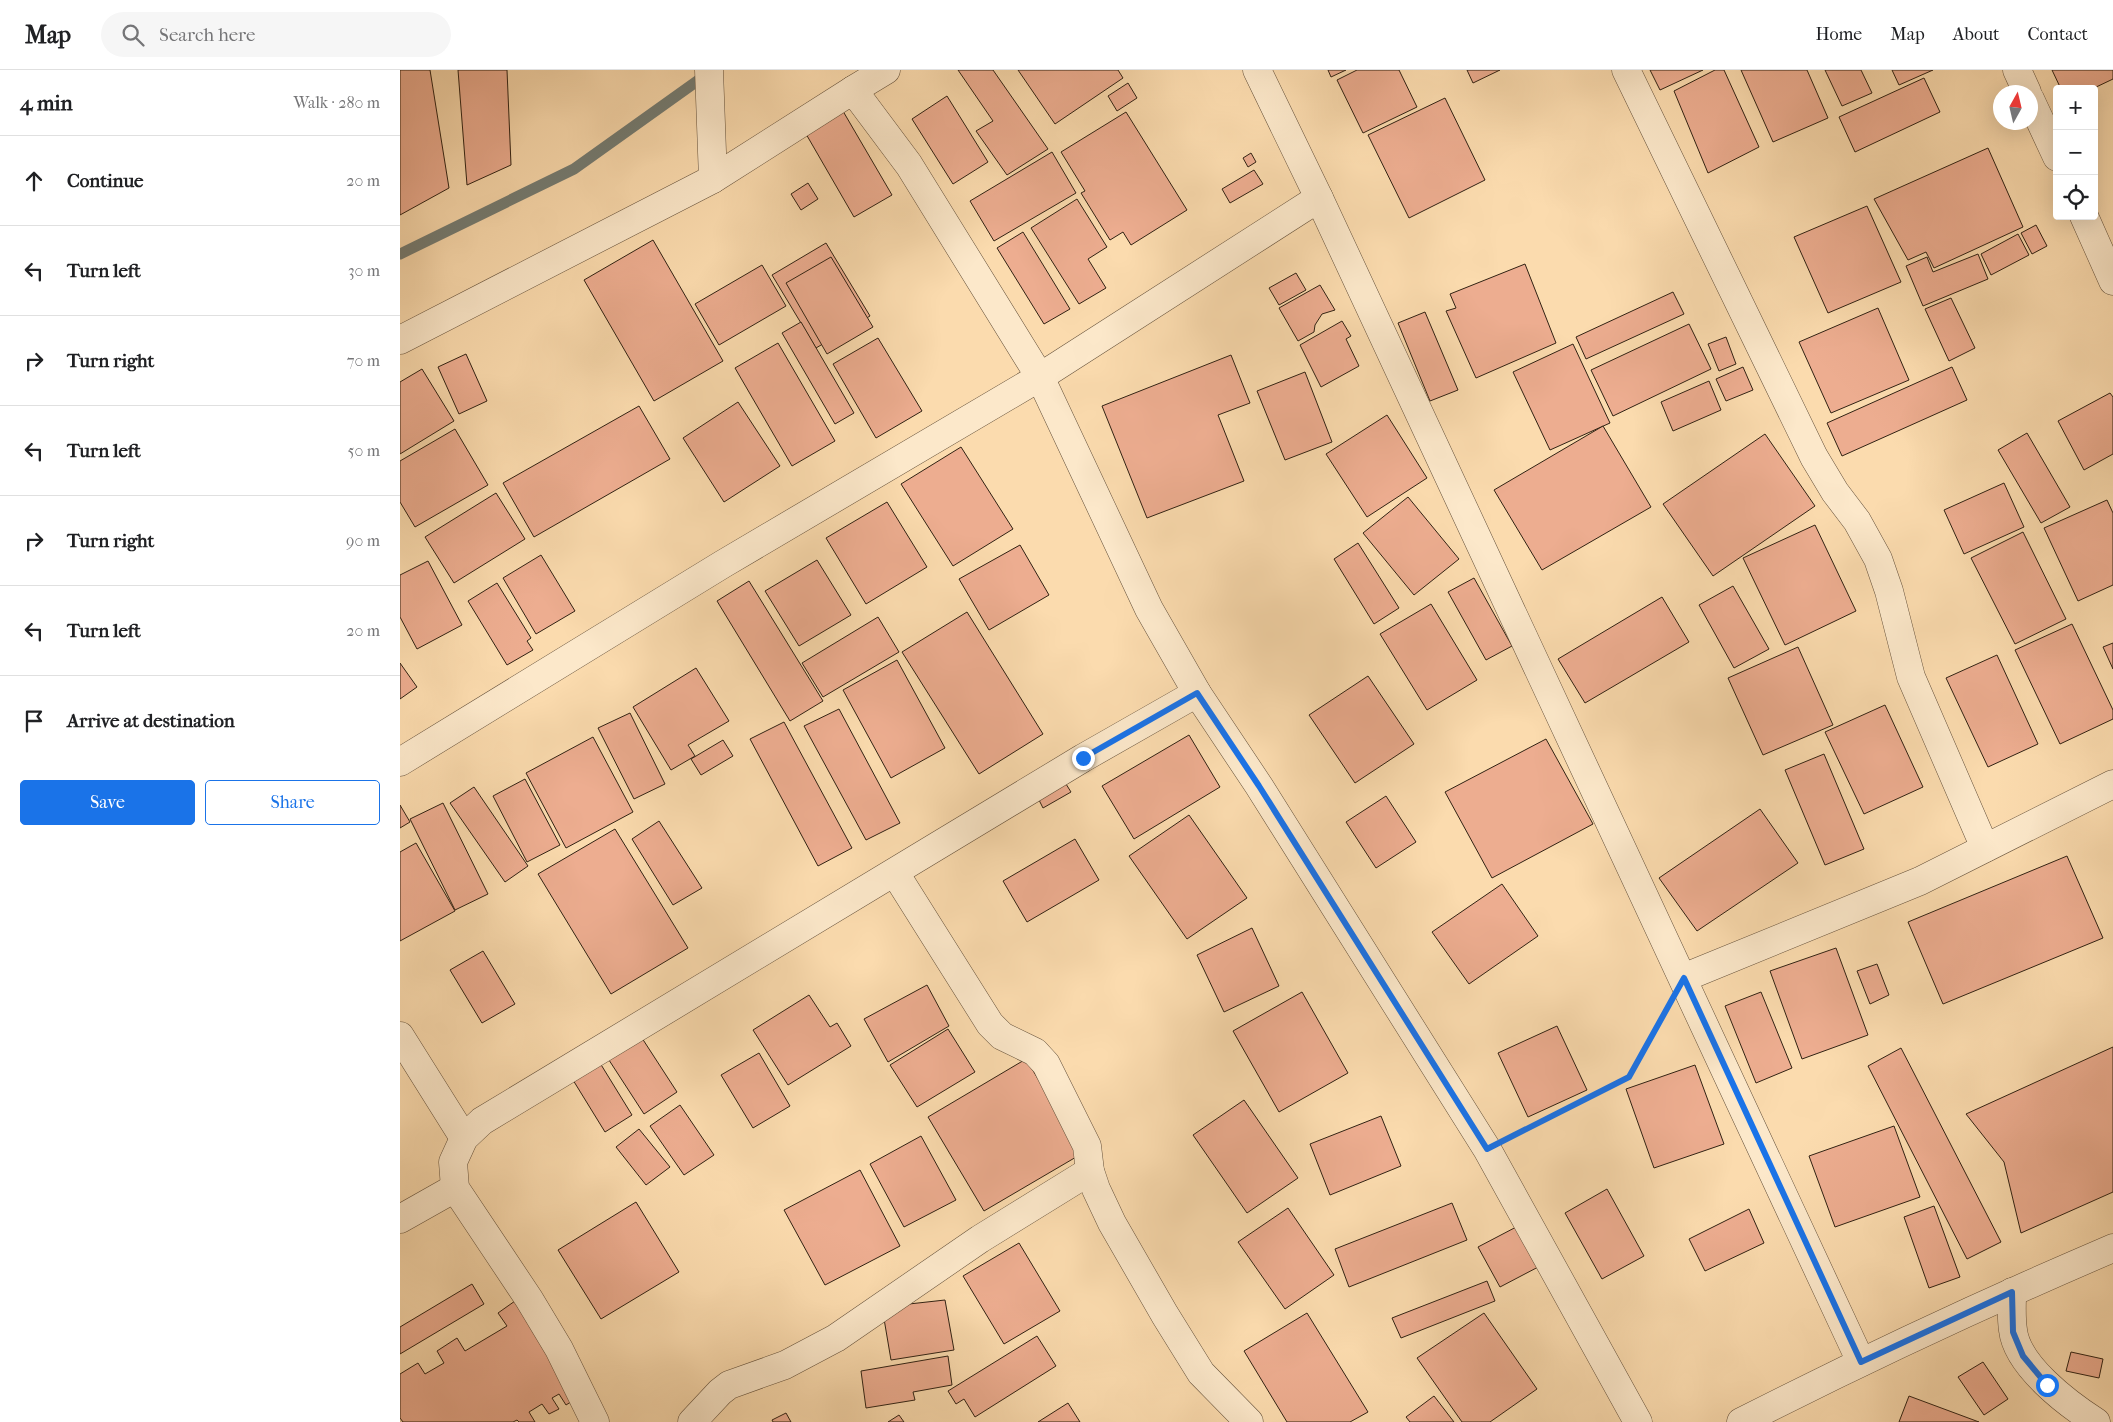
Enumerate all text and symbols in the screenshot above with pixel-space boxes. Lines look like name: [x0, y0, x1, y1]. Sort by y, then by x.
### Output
search box: [101, 12, 451, 57]
text: Map: [25, 21, 71, 49]
icon: search: [119, 21, 147, 49]
text: Search here: [159, 24, 255, 46]
text: Home: [1815, 24, 1862, 45]
text: Map: [1890, 24, 1925, 45]
text: About: [1953, 24, 1999, 45]
text: Contact: [2027, 24, 2088, 45]
north arrow: [1993, 85, 2038, 130]
map controls: [2053, 85, 2098, 220]
button: +: [2053, 85, 2098, 130]
text: 4 min: [20, 91, 73, 115]
text: Walk · 280 m: [293, 93, 380, 112]
button: −: [2053, 130, 2098, 175]
icon: ahead: [20, 167, 48, 195]
text: Continue: [67, 170, 143, 192]
text: 20 m: [346, 171, 380, 190]
button: locate: [2053, 175, 2098, 220]
icon: left: [20, 257, 48, 285]
text: Turn left: [67, 260, 141, 282]
text: 30 m: [348, 261, 380, 280]
icon: right: [20, 347, 48, 375]
text: Turn right: [67, 350, 154, 372]
text: 70 m: [347, 351, 380, 370]
icon: left: [20, 437, 48, 465]
text: Turn left: [67, 440, 141, 462]
text: 50 m: [348, 441, 380, 460]
icon: right: [20, 527, 48, 555]
text: Turn right: [67, 530, 154, 552]
text: 90 m: [346, 531, 380, 550]
icon: left: [20, 617, 48, 645]
text: Turn left: [67, 620, 141, 642]
text: 20 m: [346, 621, 380, 640]
icon: arrive: [20, 707, 48, 735]
text: Arrive at destination: [67, 710, 235, 732]
route end: [1072, 747, 1095, 770]
button: Save: [20, 780, 195, 825]
button: Share: [205, 780, 380, 825]
route start: [2036, 1374, 2059, 1397]

